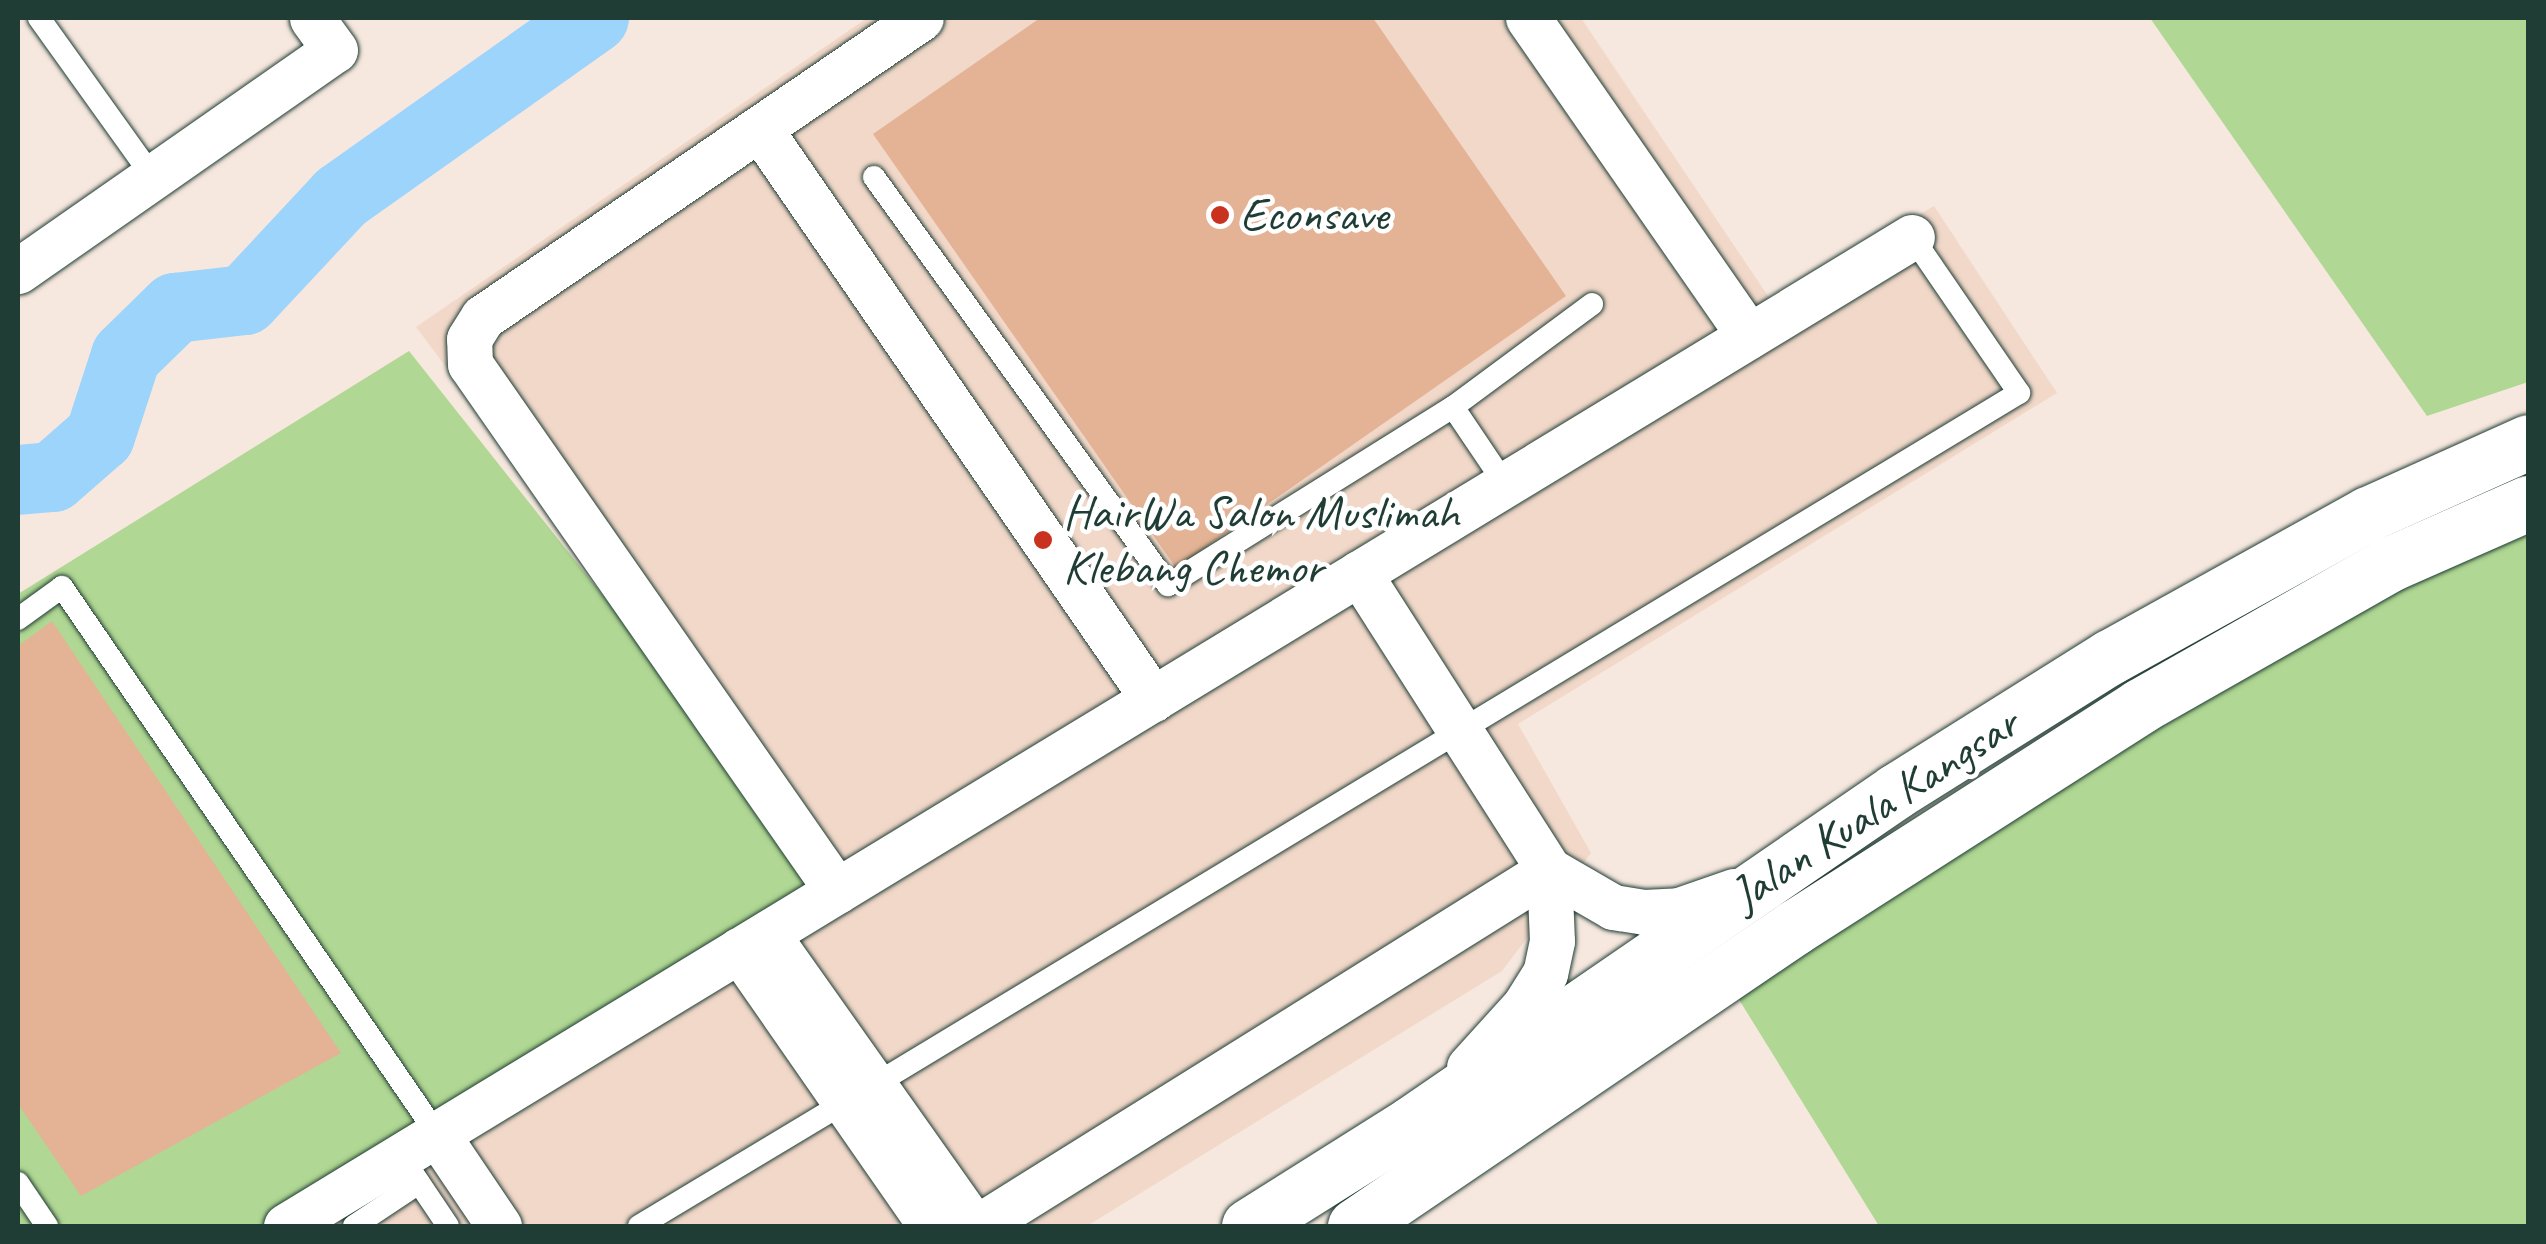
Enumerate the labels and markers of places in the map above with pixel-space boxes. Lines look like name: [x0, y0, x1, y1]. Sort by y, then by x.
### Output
place label: Econsave: [1240, 186, 1388, 244]
marker: Econsave: [1209, 204, 1231, 226]
place label: HairWa Salon Muslimah Klebang Chemor: [1063, 483, 1459, 596]
marker: HairWa Salon Muslimah Klebang Chemor: [1032, 529, 1054, 551]

